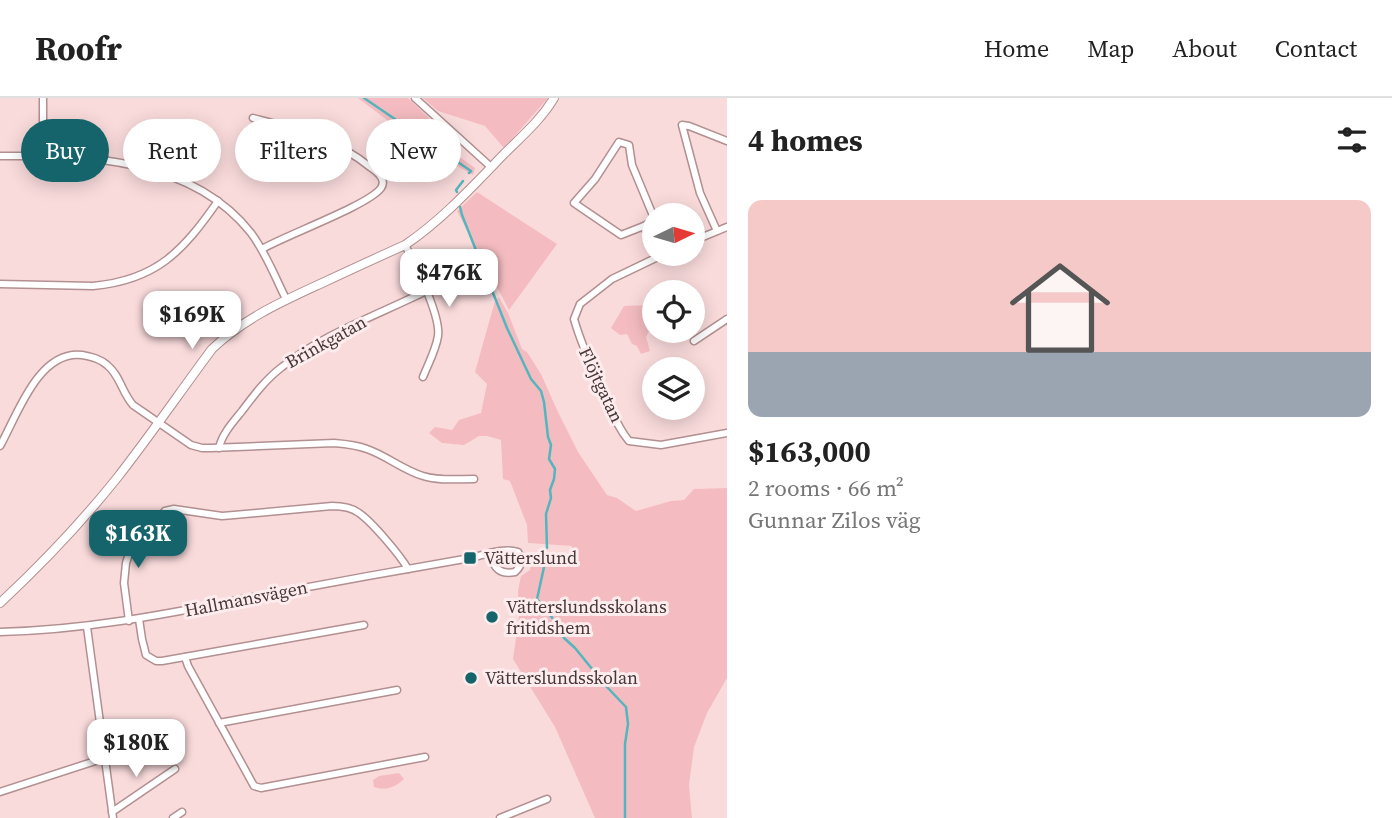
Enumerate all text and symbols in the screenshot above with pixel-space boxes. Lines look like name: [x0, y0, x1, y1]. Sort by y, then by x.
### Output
text: Roofr: [35, 26, 122, 71]
text: Home: [984, 32, 1049, 65]
text: Map: [1087, 32, 1134, 65]
text: About: [1172, 32, 1237, 65]
text: Contact: [1275, 32, 1357, 65]
chip: Buy: [21, 119, 109, 182]
chip: Rent: [123, 119, 221, 182]
chip: Filters: [235, 119, 352, 182]
chip: New: [366, 119, 461, 182]
text: 4 homes: [748, 120, 863, 161]
icon: filters: [1333, 121, 1371, 159]
north arrow: [642, 203, 705, 266]
map controls: [642, 203, 705, 420]
icon: home: [997, 245, 1123, 371]
pin: $476K: [400, 250, 498, 309]
text: $476K: [416, 256, 482, 288]
button: locate: [642, 280, 705, 343]
pin: $169K: [143, 292, 241, 351]
text: $169K: [159, 298, 225, 330]
street label: Brinkgatan: [281, 309, 371, 374]
street label: Flöjtgatan: [573, 343, 630, 427]
button: layers: [642, 357, 705, 420]
text: $163,000: [748, 431, 871, 472]
text: 2 rooms · 66 m²: [748, 472, 904, 504]
text: Gunnar Zilos väg: [748, 504, 921, 536]
pin: $163K: [89, 510, 187, 570]
text: $163K: [105, 517, 171, 549]
place label: Vätterslund: [484, 545, 577, 570]
marker: Vätterslund: [462, 550, 478, 566]
street label: Hallmansvägen: [182, 574, 310, 623]
place label: Vätterslundsskolans fritidshem: [506, 594, 667, 640]
marker: Vätterslundsskolans fritidshem: [484, 609, 500, 625]
place label: Vätterslundsskolan: [485, 665, 638, 690]
marker: Vätterslundsskolan: [463, 670, 479, 686]
pin: $180K: [87, 720, 185, 779]
text: $180K: [103, 726, 169, 758]

